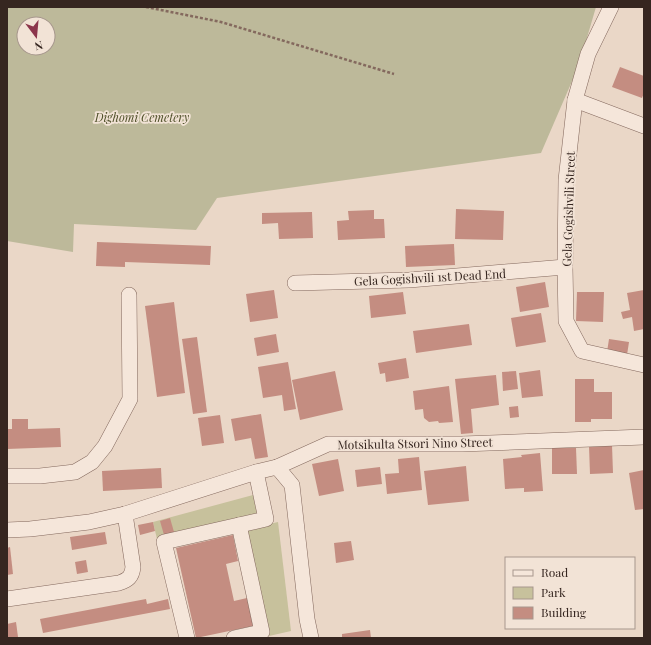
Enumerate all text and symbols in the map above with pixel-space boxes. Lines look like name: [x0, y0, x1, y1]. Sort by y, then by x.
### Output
north arrow: [16, 16, 56, 56]
text: N: [33, 38, 45, 54]
park label: Dighomi Cemetery: [94, 109, 189, 125]
street label: Gela Gogishvili Street: [558, 150, 578, 267]
street label: Gela Gogishvili 1st Dead End: [354, 265, 506, 289]
street label: Motsikulta Stsori Nino Street: [337, 434, 494, 452]
legend: [505, 557, 635, 629]
text: Road: [541, 564, 568, 580]
text: Park: [541, 584, 566, 600]
text: Building: [541, 604, 587, 620]

